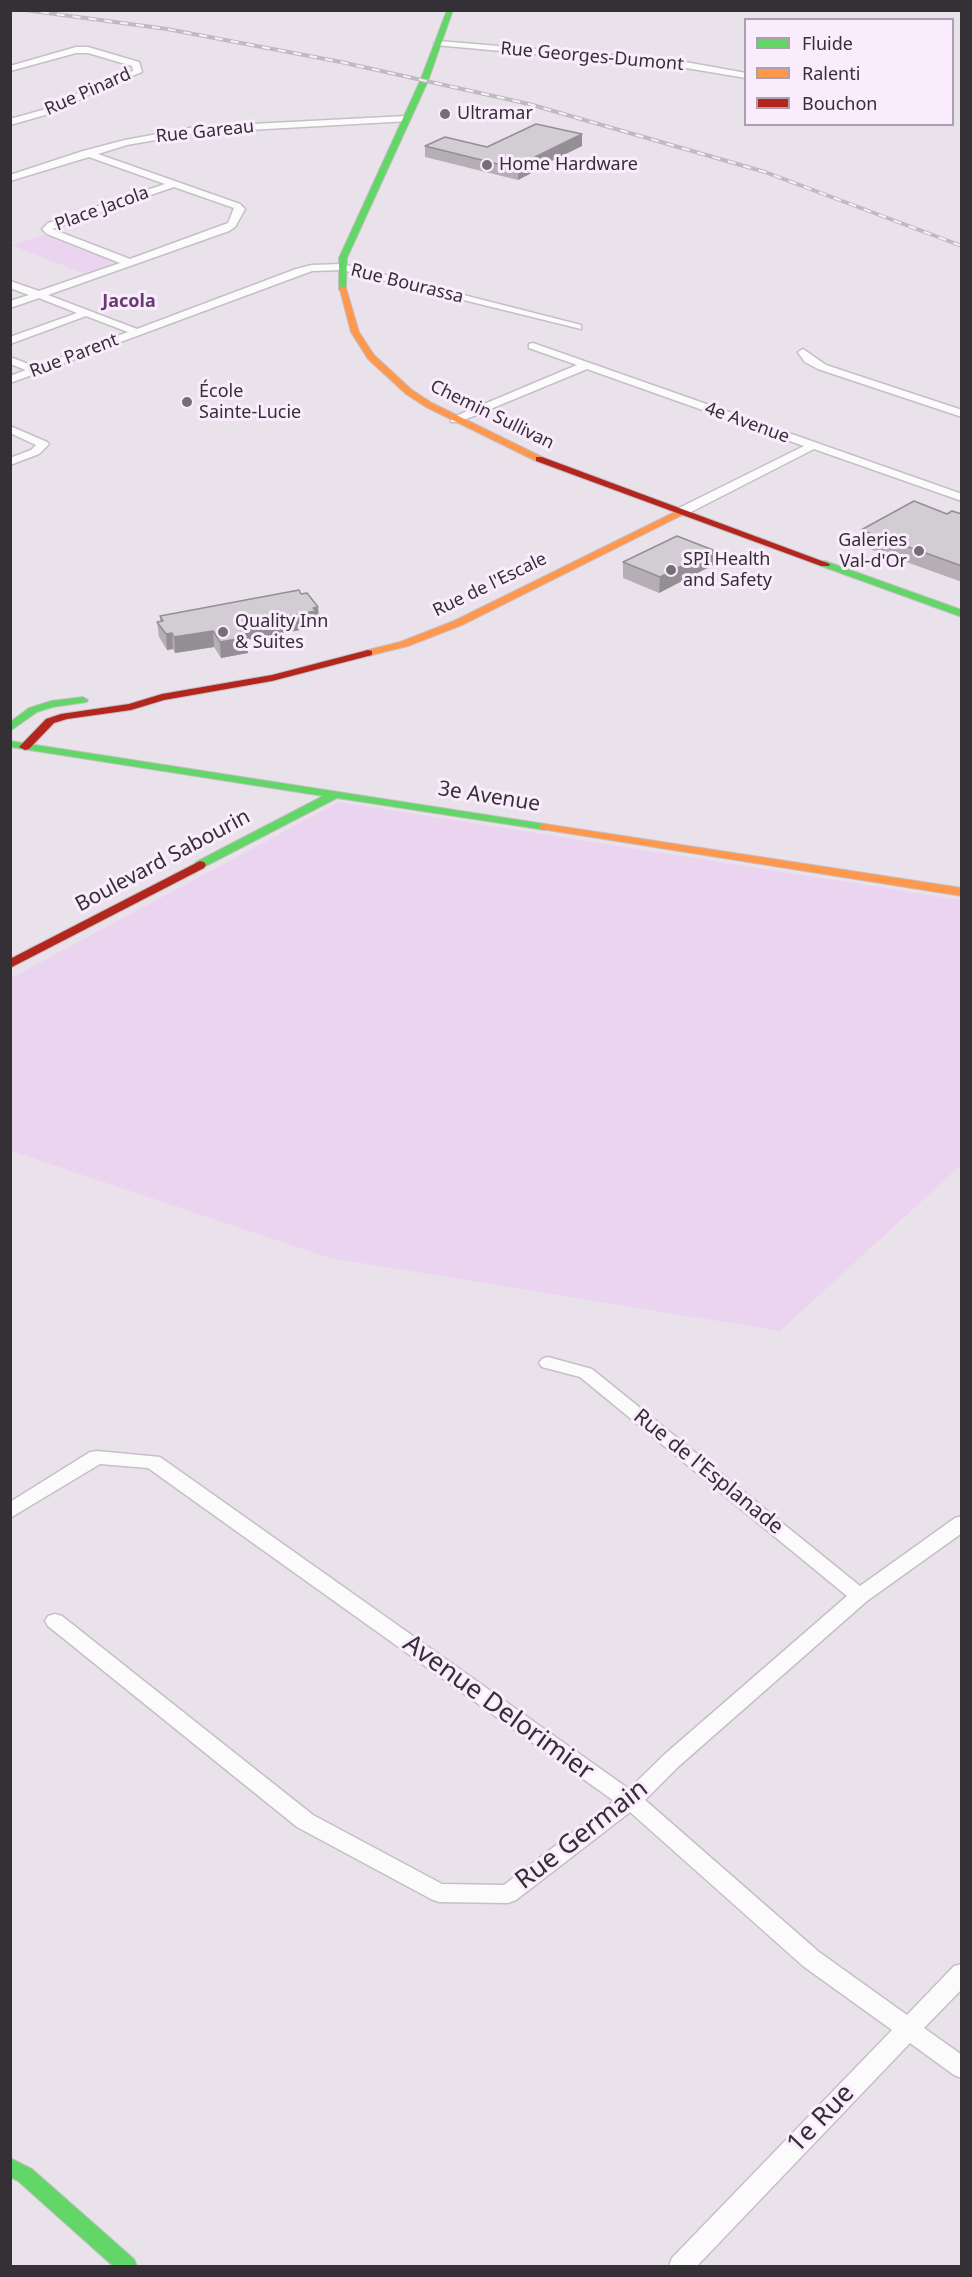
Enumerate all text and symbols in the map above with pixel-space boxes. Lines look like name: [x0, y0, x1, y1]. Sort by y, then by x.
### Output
legend: [744, 18, 954, 126]
text: Fluide: [802, 31, 853, 55]
street label: Rue Georges-Dumont: [500, 38, 684, 76]
text: Ralenti: [802, 61, 860, 85]
street label: Rue Pinard: [42, 63, 134, 121]
text: Bouchon: [802, 91, 878, 115]
place label: Ultramar: [457, 103, 533, 125]
marker: Ultramar: [438, 107, 452, 121]
street label: Rue Gareau: [155, 116, 255, 148]
place label: Home Hardware: [499, 154, 638, 176]
marker: Home Hardware: [480, 158, 494, 172]
street label: Place Jacola: [52, 182, 152, 236]
street label: Rue Bourassa: [348, 260, 466, 308]
district label: Jacola: [102, 291, 156, 313]
street label: Rue Parent: [27, 329, 121, 383]
street label: Chemin Sullivan: [426, 376, 558, 454]
place label: École Sainte-Lucie: [199, 381, 301, 424]
marker: École Sainte-Lucie: [180, 395, 194, 409]
street label: 4e Avenue: [702, 398, 792, 448]
place label: Galeries Val-d'Or: [838, 530, 907, 572]
marker: Galeries Val-d'Or: [912, 544, 926, 558]
street label: Rue de l'Escale: [430, 548, 550, 622]
place label: SPI Health and Safety: [683, 549, 772, 592]
marker: SPI Health and Safety: [664, 563, 678, 577]
place label: Quality Inn & Suites: [235, 611, 328, 654]
marker: Quality Inn & Suites: [216, 625, 230, 639]
street label: 3e Avenue: [436, 776, 542, 818]
street label: Boulevard Sabourin: [71, 804, 255, 918]
street label: Rue de l'Esplanade: [628, 1404, 788, 1540]
street label: Avenue Delorimier: [397, 1628, 599, 1788]
street label: Rue Germain: [509, 1774, 655, 1896]
street label: 1e Rue: [781, 2078, 861, 2160]

